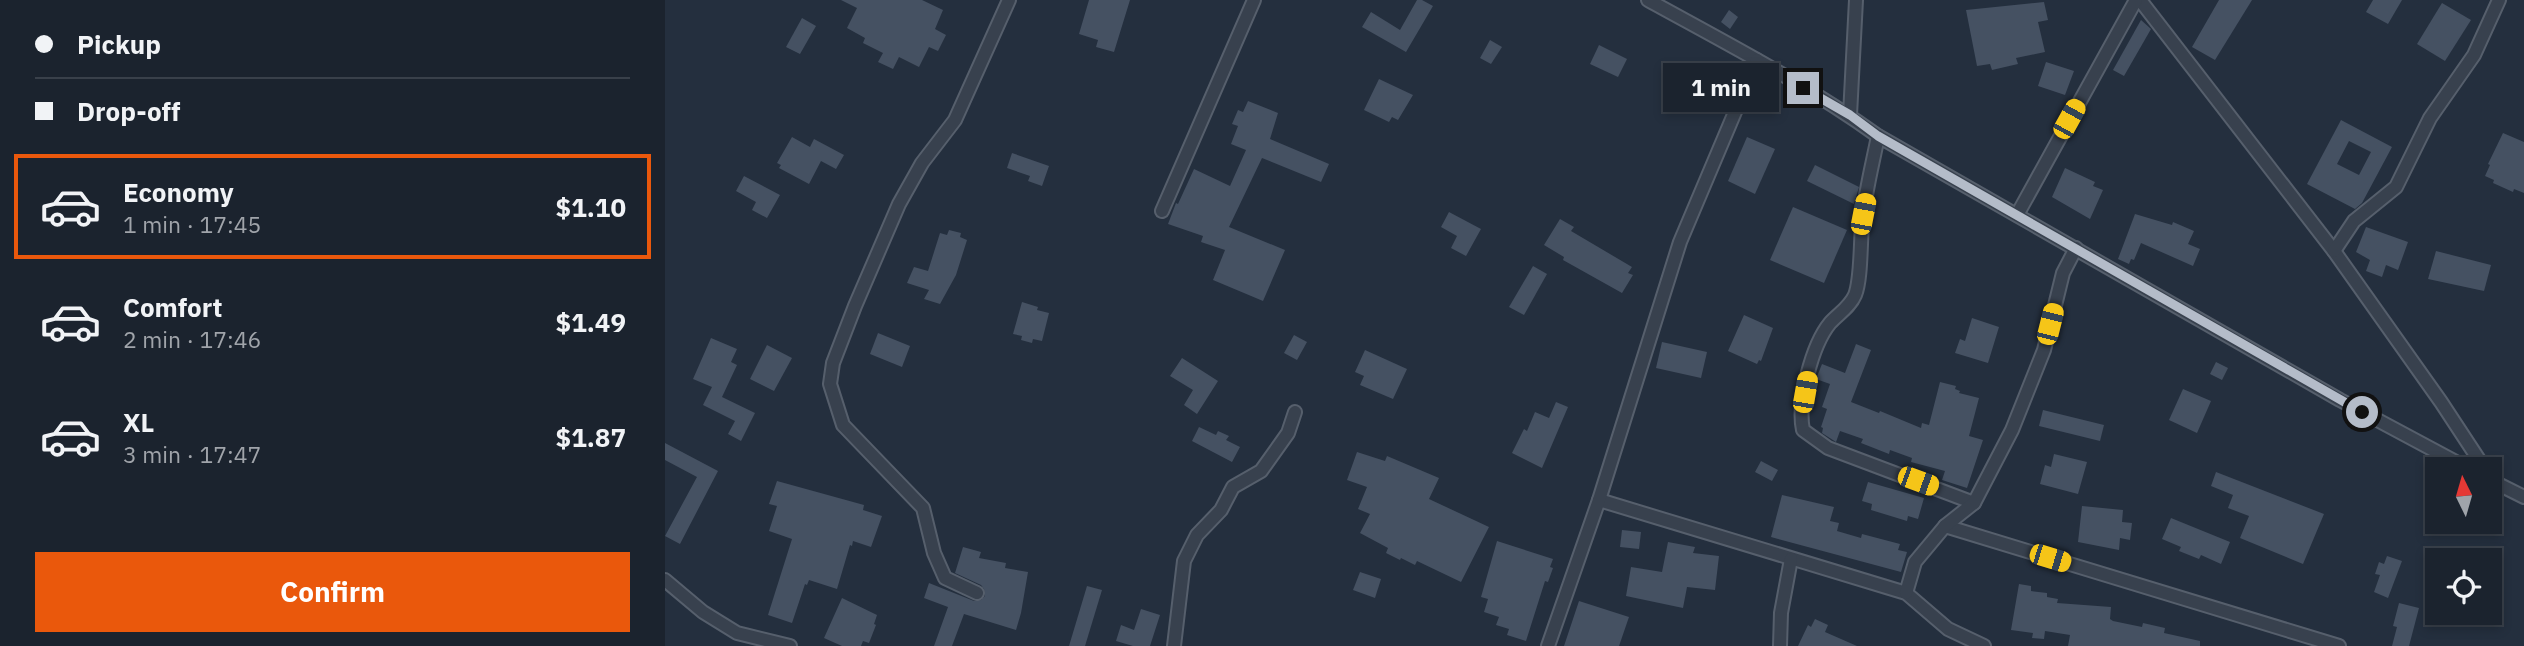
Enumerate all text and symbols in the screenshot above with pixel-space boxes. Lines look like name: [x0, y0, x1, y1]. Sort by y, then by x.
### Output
text: Pickup: [77, 27, 161, 61]
callout: 1 min: [1663, 64, 1779, 112]
text: 1 min: [1691, 72, 1751, 102]
route end: [1787, 72, 1819, 104]
text: Drop-off: [77, 94, 180, 128]
car: [2050, 96, 2089, 142]
icon: car: [39, 175, 102, 238]
text: Economy: [123, 175, 234, 209]
text: $1.10: [556, 190, 626, 224]
car: [1849, 191, 1878, 237]
text: 1 min · 17:45: [123, 209, 261, 239]
icon: car: [39, 290, 102, 353]
text: Comfort: [123, 290, 222, 324]
car: [2035, 301, 2066, 347]
text: $1.49: [556, 305, 626, 339]
text: 2 min · 17:46: [123, 324, 261, 354]
car: [1792, 369, 1819, 415]
route start: [2346, 396, 2378, 428]
icon: car: [39, 405, 102, 468]
text: XL: [123, 405, 154, 439]
text: $1.87: [556, 420, 626, 454]
text: 3 min · 17:47: [123, 439, 261, 469]
north arrow: [2425, 457, 2503, 534]
map controls: [2425, 457, 2502, 625]
car: [1895, 464, 1942, 498]
car: [2027, 542, 2074, 574]
button: locate: [2425, 548, 2502, 625]
button: Confirm: [35, 552, 630, 632]

